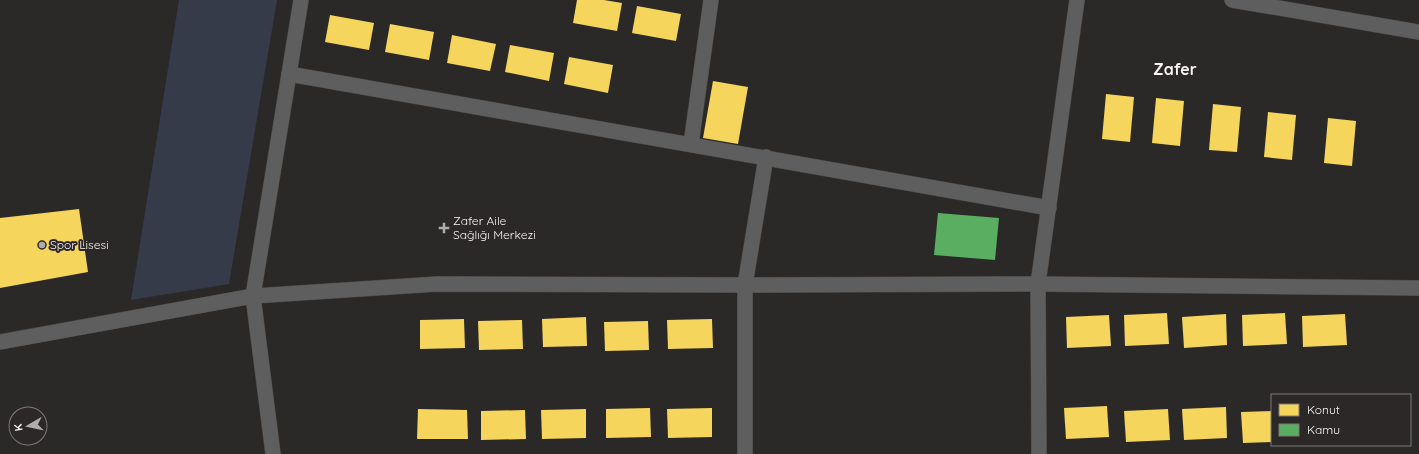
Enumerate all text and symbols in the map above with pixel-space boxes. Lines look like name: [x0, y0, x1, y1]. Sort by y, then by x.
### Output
district label: Zafer: [1153, 59, 1197, 79]
place label: Zafer Aile Sağlığı Merkezi: [453, 213, 536, 242]
marker: Zafer Aile Sağlığı Merkezi: [438, 222, 450, 234]
place label: Spor Lisesi: [50, 237, 109, 252]
marker: Spor Lisesi: [37, 240, 47, 250]
legend: [1271, 394, 1411, 446]
text: Konut: [1307, 402, 1340, 417]
north arrow: [8, 406, 48, 446]
text: Kamu: [1307, 422, 1340, 437]
text: K: [11, 423, 26, 432]

